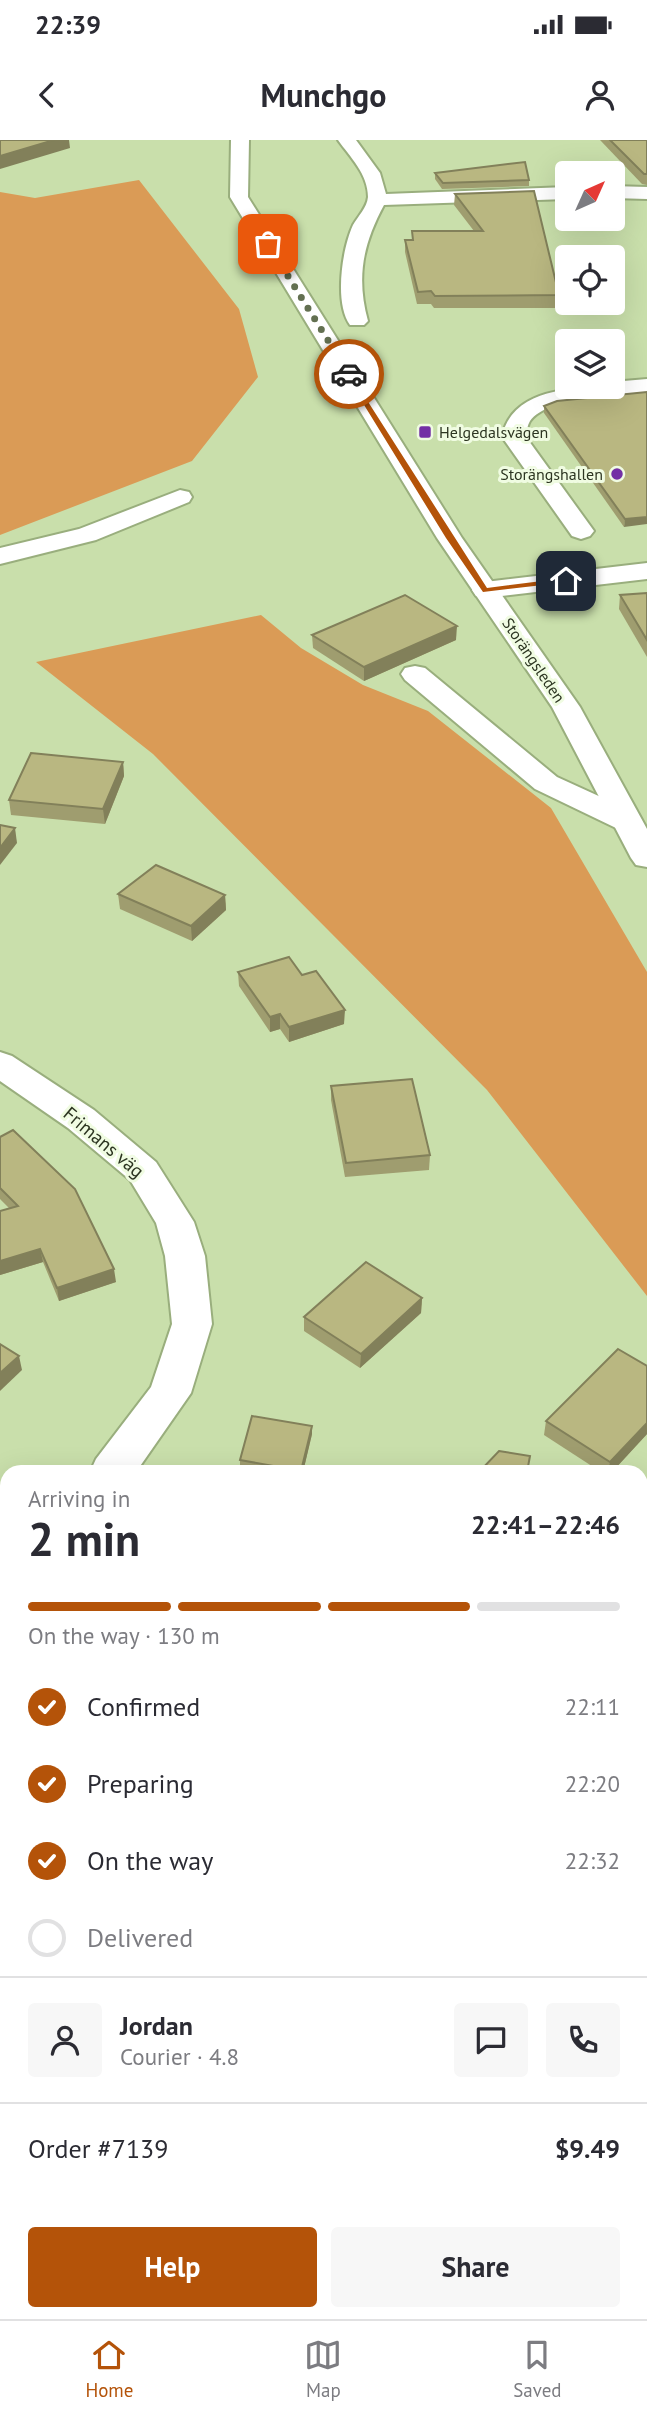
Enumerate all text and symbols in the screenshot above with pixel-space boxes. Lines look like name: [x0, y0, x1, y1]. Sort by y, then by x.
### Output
text: 22:39: [35, 8, 101, 41]
text: Munchgo: [261, 74, 386, 116]
icon: back: [28, 76, 66, 114]
icon: person: [581, 76, 619, 114]
north arrow: [555, 161, 625, 231]
map controls: [555, 161, 625, 399]
pin: [238, 214, 298, 274]
icon: bag: [249, 225, 287, 263]
button: locate: [555, 245, 625, 315]
button: layers: [555, 329, 625, 399]
courier: [314, 339, 384, 409]
icon: car: [330, 355, 368, 393]
place label: Helgedalsvägen: [439, 422, 548, 442]
marker: Helgedalsvägen: [417, 424, 433, 440]
place label: Storängshallen: [500, 464, 603, 484]
marker: Storängshallen: [609, 466, 625, 482]
pin: [536, 551, 596, 611]
icon: home: [547, 562, 585, 600]
street label: Storängsleden: [498, 614, 570, 706]
street label: Frimans väg: [59, 1101, 149, 1183]
text: Arriving in: [28, 1484, 130, 1513]
text: 22:41–22:46: [471, 1508, 620, 1541]
text: 2 min: [28, 1509, 140, 1569]
text: On the way · 130 m: [28, 1621, 220, 1650]
icon: check: [28, 1688, 66, 1726]
text: Confirmed: [87, 1690, 200, 1723]
text: 22:11: [565, 1692, 620, 1721]
icon: check: [28, 1765, 66, 1803]
text: Preparing: [87, 1767, 194, 1800]
text: 22:20: [565, 1769, 620, 1798]
icon: check: [28, 1842, 66, 1880]
text: On the way: [87, 1844, 213, 1877]
text: 22:32: [565, 1846, 620, 1875]
text: Delivered: [87, 1921, 193, 1954]
button: person: [28, 2003, 102, 2077]
button: chat: [454, 2003, 528, 2077]
button: phone: [546, 2003, 620, 2077]
text: Jordan: [120, 2009, 193, 2042]
text: Courier · 4.8: [120, 2042, 239, 2071]
text: Order #7139: [28, 2132, 168, 2165]
text: $9.49: [555, 2132, 620, 2165]
button: Help: [28, 2227, 317, 2307]
button: Share: [331, 2227, 620, 2307]
tab: Home: [85, 2336, 133, 2402]
tab: Map: [304, 2336, 342, 2402]
tab: Saved: [513, 2336, 562, 2402]

